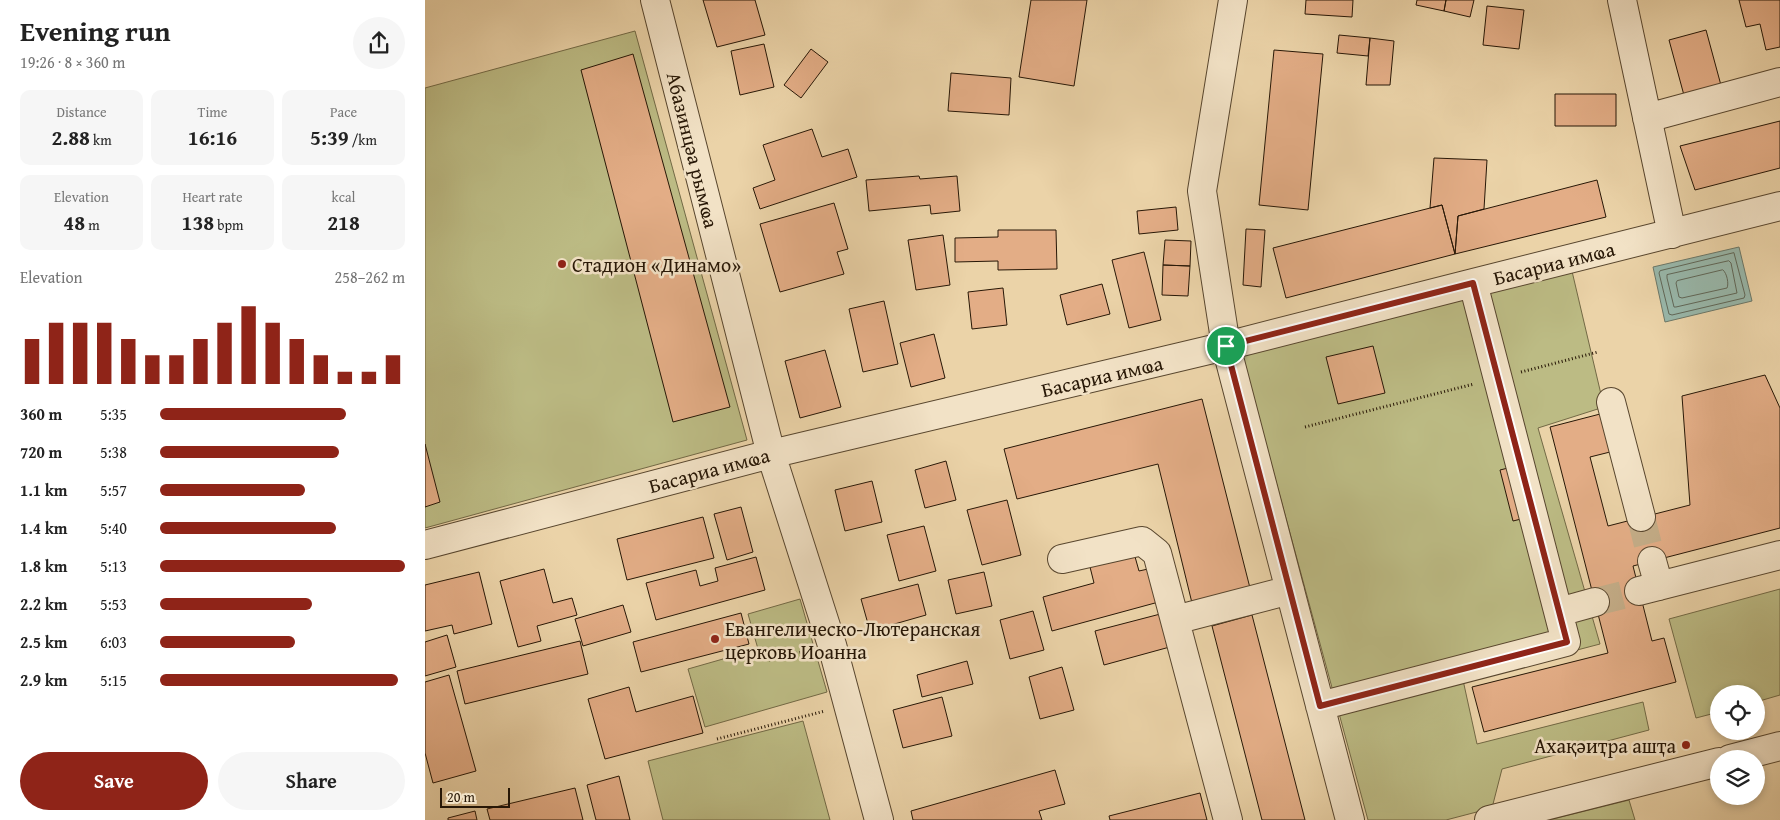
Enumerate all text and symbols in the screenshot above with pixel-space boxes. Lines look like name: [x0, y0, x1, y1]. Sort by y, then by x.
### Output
text: Evening run: [20, 10, 171, 51]
button: share: [353, 17, 405, 69]
text: 19:26 · 8 × 360 m: [20, 50, 125, 74]
street label: Абазинцәа рымҩа: [660, 69, 727, 231]
text: Distance: [56, 102, 107, 122]
text: Time: [198, 102, 227, 122]
text: Pace: [330, 102, 357, 122]
text: 2.88: [51, 122, 90, 153]
text: 16:16: [188, 122, 237, 153]
text: 5:39: [310, 122, 349, 153]
text: km: [90, 130, 112, 150]
text: /km: [349, 130, 377, 150]
text: Elevation: [54, 187, 109, 207]
text: Heart rate: [182, 187, 243, 207]
text: kcal: [332, 187, 355, 207]
text: 48: [63, 207, 85, 238]
text: 138: [182, 207, 214, 238]
text: 218: [327, 207, 360, 238]
text: m: [85, 215, 100, 235]
text: bpm: [214, 215, 243, 235]
street label: Басариа имҩа: [1490, 234, 1618, 292]
place label: Cтадион «Динамо»: [572, 250, 741, 279]
marker: Cтадион «Динамо»: [556, 258, 568, 270]
text: Elevation: [20, 265, 83, 289]
text: 258–262 m: [335, 265, 405, 289]
pin: [1205, 325, 1247, 367]
icon: arrive: [1212, 332, 1240, 360]
street label: Басариа имҩа: [1038, 348, 1166, 404]
text: 360 m: [20, 402, 62, 426]
text: 5:35: [100, 402, 127, 426]
text: 720 m: [20, 440, 62, 464]
text: 5:38: [100, 440, 127, 464]
street label: Басариа имҩа: [645, 440, 773, 500]
text: 1.1 km: [20, 478, 67, 502]
text: 5:57: [100, 478, 127, 502]
text: 1.4 km: [20, 516, 67, 540]
text: 5:40: [100, 516, 127, 540]
text: 1.8 km: [20, 554, 67, 578]
text: 5:13: [100, 554, 127, 578]
text: 2.2 km: [20, 592, 67, 616]
text: 5:53: [100, 592, 127, 616]
place label: Евангелическо-Лютеранская церковь Иоанна: [725, 614, 980, 666]
text: 2.5 km: [20, 630, 67, 654]
text: 6:03: [100, 630, 127, 654]
marker: Евангелическо-Лютеранская церковь Иоанна: [709, 633, 721, 645]
text: 2.9 km: [20, 668, 67, 692]
text: 5:15: [100, 668, 127, 692]
map controls: [1710, 685, 1765, 805]
button: locate: [1710, 685, 1765, 740]
place label: Ахақәиҭра ашҭа: [1534, 731, 1676, 760]
marker: Ахақәиҭра ашҭа: [1680, 739, 1692, 751]
button: layers: [1710, 750, 1765, 805]
button: Save: [20, 752, 208, 810]
button: Share: [218, 752, 405, 810]
scale bar: [440, 785, 510, 808]
text: 20 m: [447, 787, 475, 807]

